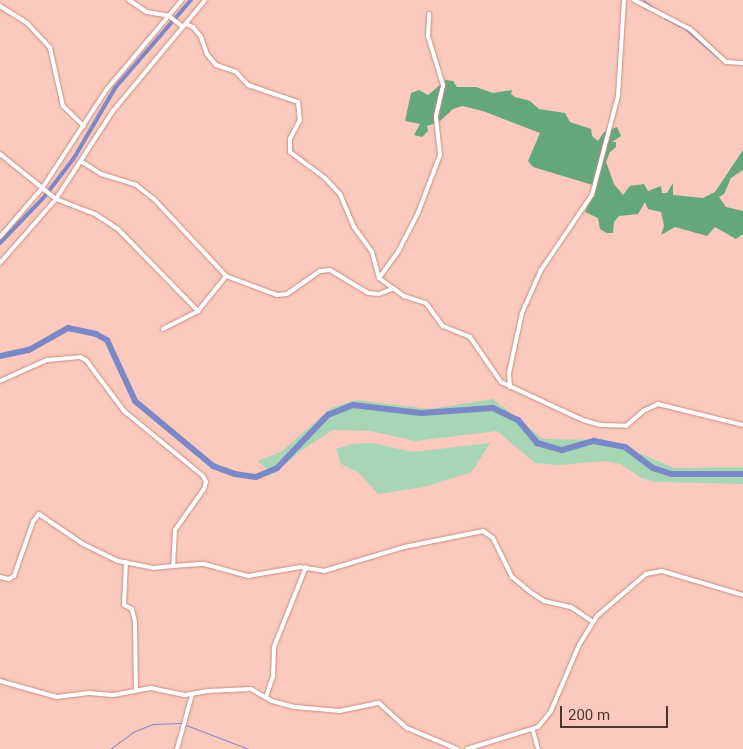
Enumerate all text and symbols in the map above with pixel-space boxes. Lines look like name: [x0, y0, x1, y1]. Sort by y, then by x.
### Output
scale bar: [563, 696, 670, 728]
text: 200 m: [568, 706, 610, 724]

